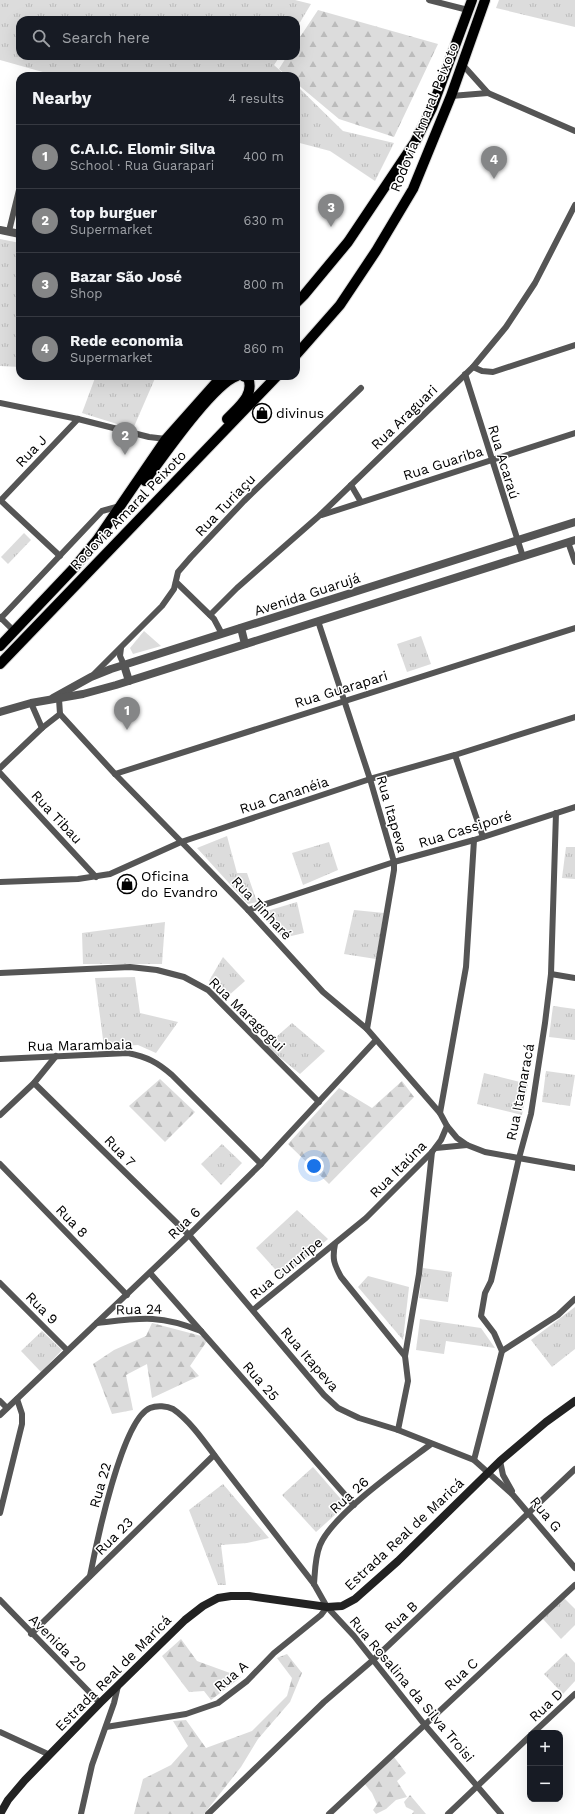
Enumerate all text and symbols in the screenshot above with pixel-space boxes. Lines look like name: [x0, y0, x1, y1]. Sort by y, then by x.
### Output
search box: [16, 16, 300, 60]
icon: search: [30, 27, 52, 49]
text: Search here: [62, 29, 150, 47]
street label: Rodovia Amaral Peixoto: [387, 40, 461, 194]
text: Nearby: [32, 88, 91, 108]
text: 4 results: [228, 91, 284, 106]
text: C.A.I.C. Elomir Silva: [70, 140, 215, 158]
pin: 4: [481, 146, 507, 179]
text: 1: [42, 149, 48, 164]
text: 400 m: [243, 149, 284, 164]
text: School · Rua Guarapari: [70, 158, 214, 173]
pin: 3: [318, 194, 344, 227]
text: top burguer: [70, 204, 157, 222]
text: 2: [41, 213, 49, 228]
text: 630 m: [244, 213, 284, 228]
text: Supermarket: [70, 222, 152, 237]
text: Bazar São José: [70, 268, 182, 286]
text: 3: [41, 277, 49, 292]
text: 800 m: [243, 277, 284, 292]
text: Shop: [70, 286, 102, 301]
text: Rede economia: [70, 332, 183, 350]
text: 4: [41, 341, 49, 356]
text: 860 m: [243, 341, 284, 356]
text: Supermarket: [70, 350, 152, 365]
street label: Rua Araguari: [368, 381, 440, 453]
shop icon: divinus: [251, 402, 273, 424]
place label: divinus: [276, 405, 324, 421]
pin: 2: [112, 422, 138, 455]
street label: Rua Acaraú: [485, 423, 523, 501]
street label: Rua J: [12, 432, 50, 470]
street label: Rua Guariba: [401, 443, 485, 483]
street label: Rodovia Amaral Peixoto: [67, 447, 189, 573]
street label: Rua Turiaçu: [192, 471, 258, 539]
street label: Avenida Guarujá: [252, 569, 362, 619]
street label: Rua Guarapari: [293, 667, 389, 711]
pin: 1: [114, 697, 140, 730]
street label: Rua Cananéia: [237, 773, 331, 817]
street label: Rua Itapeva: [373, 773, 411, 855]
street label: Rua Tibau: [28, 787, 86, 847]
street label: Rua Cassiporé: [416, 807, 514, 851]
place label: Oficina do Evandro: [141, 868, 218, 900]
shop icon: Oficina do Evandro: [116, 873, 138, 895]
street label: Rua Tinharé: [229, 873, 295, 943]
street label: Rua Maragogui: [206, 974, 288, 1054]
street label: Rua Marambaia: [27, 1036, 133, 1054]
street label: Rua Itamaracá: [503, 1042, 537, 1142]
street label: Rua 7: [101, 1132, 139, 1170]
street label: Rua Itaúna: [366, 1137, 430, 1201]
your location: [304, 1156, 324, 1176]
street label: Rua 8: [53, 1201, 91, 1241]
street label: Rua 6: [165, 1204, 203, 1242]
street label: Rua Cururipe: [246, 1234, 326, 1302]
street label: Rua 9: [23, 1289, 61, 1327]
street label: Rua 24: [116, 1301, 162, 1317]
street label: Rua Itapeva: [278, 1324, 342, 1394]
street label: Rua 25: [240, 1358, 282, 1404]
street label: Rua 22: [86, 1460, 114, 1510]
street label: Rua 26: [326, 1473, 372, 1517]
street label: Estrada Real de Maricá: [341, 1475, 467, 1593]
street label: Rua G: [527, 1493, 565, 1535]
street label: Rua 23: [92, 1514, 136, 1558]
street label: Rua B: [381, 1598, 421, 1636]
street label: Avenida 20: [26, 1611, 90, 1675]
street label: Estrada Real de Maricá: [52, 1612, 174, 1734]
street label: Rua Rosalina da Silva Troisi: [346, 1613, 478, 1765]
street label: Rua C: [441, 1655, 481, 1693]
street label: Rua A: [211, 1657, 251, 1695]
street label: Rua D: [526, 1685, 566, 1725]
map controls: [527, 1730, 563, 1802]
button: +: [527, 1730, 563, 1766]
button: −: [527, 1766, 563, 1802]

